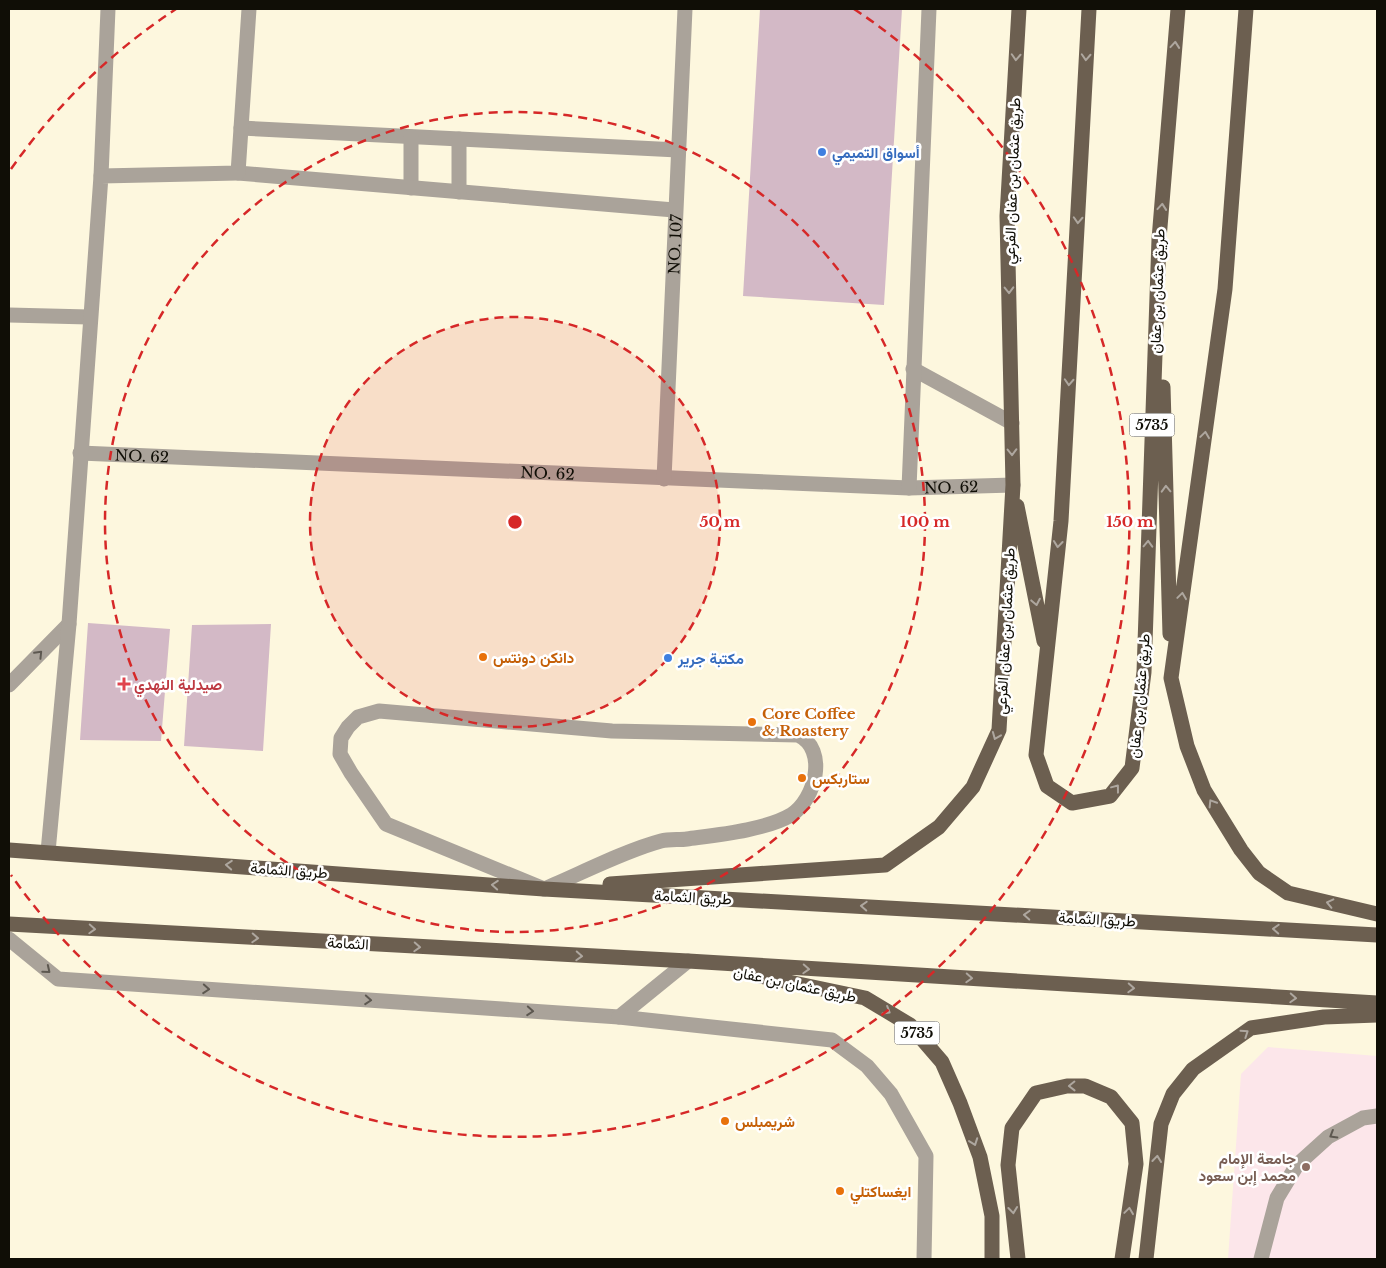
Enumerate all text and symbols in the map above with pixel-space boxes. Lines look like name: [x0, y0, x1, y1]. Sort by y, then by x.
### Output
one-way arrow: [1169, 41, 1180, 49]
one-way arrow: [1011, 54, 1022, 62]
one-way arrow: [1081, 54, 1092, 62]
street label: طريق عثمان بن عفان الفرعي: [1000, 97, 1028, 265]
place label: أسواق التميمي: [832, 143, 920, 166]
marker: أسواق التميمي: [816, 146, 828, 158]
one-way arrow: [1156, 203, 1167, 211]
street label: NO. 107: [664, 213, 685, 275]
one-way arrow: [1072, 216, 1083, 224]
street label: طريق عثمان بن عفان: [1145, 228, 1170, 354]
one-way arrow: [1004, 286, 1014, 294]
one-way arrow: [1063, 378, 1074, 386]
road number: 5735: [1130, 414, 1174, 436]
one-way arrow: [1199, 431, 1209, 440]
street label: NO. 62: [114, 445, 169, 466]
one-way arrow: [1007, 448, 1017, 456]
street label: NO. 62: [520, 462, 575, 483]
street label: NO. 62: [924, 477, 979, 497]
one-way arrow: [1161, 485, 1171, 493]
text: 50 m: [700, 512, 741, 531]
text: 100 m: [900, 512, 950, 531]
text: 150 m: [1106, 512, 1154, 531]
centre of rings: [506, 513, 524, 531]
one-way arrow: [1053, 540, 1064, 548]
one-way arrow: [1143, 540, 1153, 548]
street label: طريق عثمان بن عفان الفرعي: [991, 547, 1023, 715]
one-way arrow: [1176, 592, 1187, 600]
one-way arrow: [1030, 597, 1041, 606]
street label: طريق عثمان بن عفان: [1124, 633, 1155, 759]
place label: دانكن دونتس: [493, 648, 574, 667]
place label: مكتبة جرير: [677, 649, 744, 668]
one-way arrow: [33, 651, 42, 660]
marker: دانكن دونتس: [477, 651, 489, 663]
marker: مكتبة جرير: [662, 652, 674, 664]
place label: صيدلية النهدي: [134, 675, 222, 698]
marker: صيدلية النهدي: [118, 678, 130, 690]
place label: Core Coffee & Roastery: [762, 704, 856, 740]
marker: Core Coffee & Roastery: [746, 716, 758, 728]
one-way arrow: [992, 731, 1002, 740]
place label: ستاربكس: [812, 769, 870, 788]
marker: ستاربكس: [796, 772, 808, 784]
one-way arrow: [1111, 785, 1119, 794]
one-way arrow: [1209, 800, 1218, 809]
street label: طريق الثمامة: [250, 858, 329, 883]
one-way arrow: [224, 860, 232, 871]
one-way arrow: [491, 880, 499, 891]
street label: طريق الثمامة: [654, 885, 732, 910]
one-way arrow: [1325, 898, 1334, 909]
one-way arrow: [860, 901, 868, 912]
street label: طريق الثمامة: [1058, 907, 1136, 932]
one-way arrow: [1022, 910, 1030, 921]
one-way arrow: [89, 924, 97, 934]
one-way arrow: [1272, 924, 1280, 935]
one-way arrow: [251, 932, 259, 943]
street label: الثمامة: [327, 932, 369, 954]
one-way arrow: [413, 941, 421, 952]
one-way arrow: [575, 950, 583, 961]
street label: طريق عثمان بن عفان: [732, 962, 858, 1007]
one-way arrow: [803, 963, 811, 974]
one-way arrow: [41, 964, 50, 973]
one-way arrow: [965, 973, 973, 984]
one-way arrow: [1127, 982, 1135, 993]
one-way arrow: [202, 983, 210, 994]
one-way arrow: [1289, 992, 1297, 1003]
one-way arrow: [364, 994, 372, 1005]
one-way arrow: [526, 1005, 534, 1016]
one-way arrow: [881, 1005, 890, 1015]
road number: 5735: [894, 1021, 940, 1044]
one-way arrow: [1239, 1030, 1249, 1039]
one-way arrow: [1068, 1081, 1076, 1091]
place label: شريمبلس: [735, 1112, 795, 1131]
marker: شريمبلس: [719, 1115, 731, 1127]
one-way arrow: [1329, 1128, 1338, 1138]
one-way arrow: [968, 1138, 978, 1146]
place label: جامعة الإمام محمد إبن سعود: [1199, 1149, 1296, 1186]
one-way arrow: [1151, 1154, 1162, 1162]
marker: جامعة الإمام محمد إبن سعود: [1300, 1161, 1312, 1173]
place label: ايغساكتلي: [850, 1182, 911, 1205]
marker: ايغساكتلي: [834, 1185, 846, 1197]
one-way arrow: [1007, 1206, 1018, 1214]
one-way arrow: [1123, 1207, 1133, 1215]

